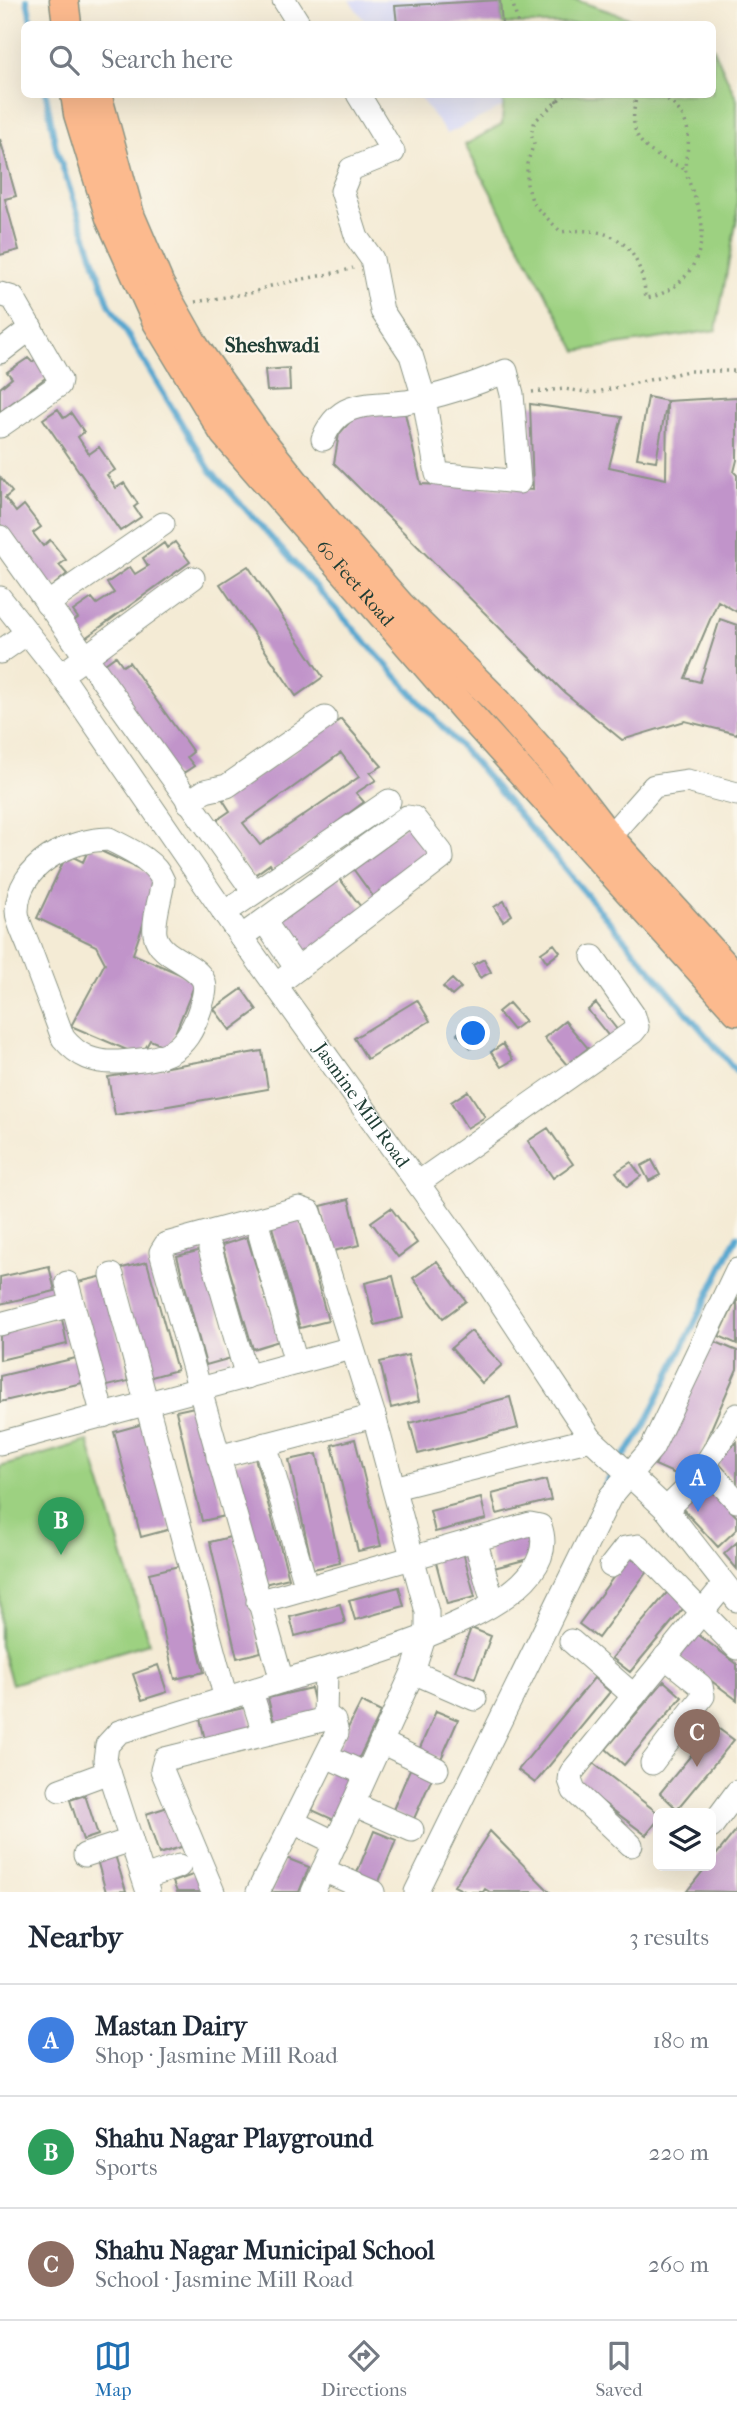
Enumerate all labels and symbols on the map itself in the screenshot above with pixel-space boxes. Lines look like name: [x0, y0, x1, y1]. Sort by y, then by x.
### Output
district label: Sheshwadi: [225, 333, 320, 357]
street label: 60 Feet Road: [311, 536, 399, 631]
your location: [456, 1016, 490, 1050]
street label: Jasmine Mill Road: [308, 1037, 414, 1172]
pin: A: [675, 1454, 721, 1512]
pin: B: [38, 1497, 84, 1555]
pin: C: [674, 1709, 720, 1767]

